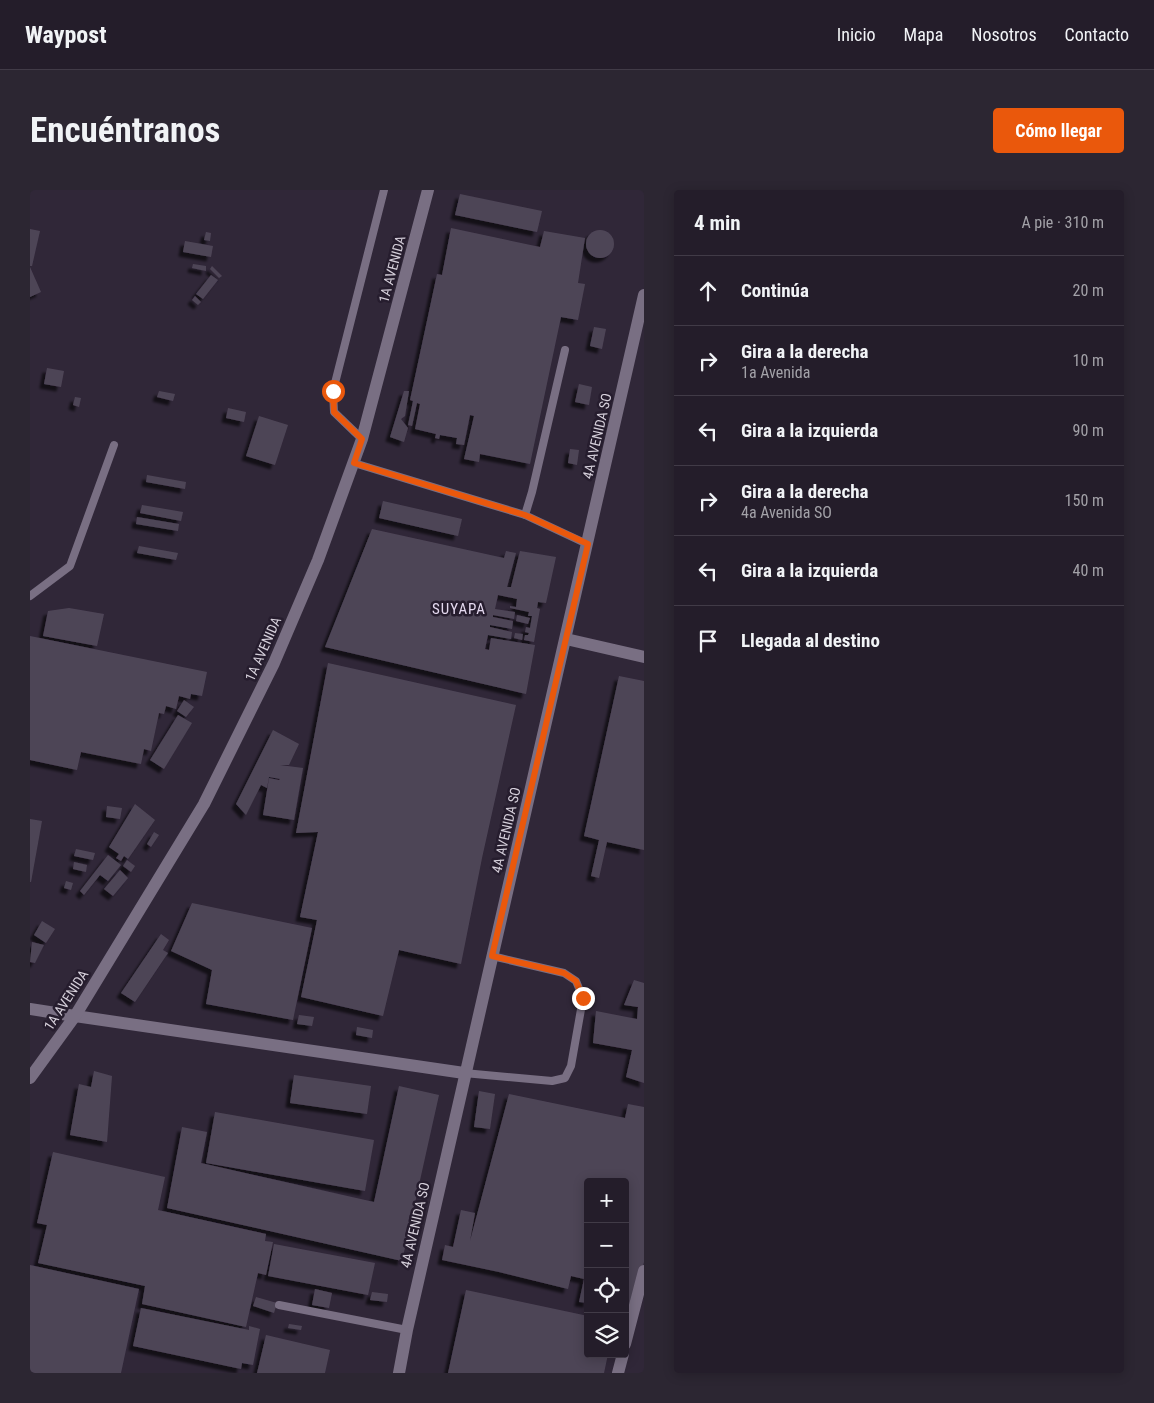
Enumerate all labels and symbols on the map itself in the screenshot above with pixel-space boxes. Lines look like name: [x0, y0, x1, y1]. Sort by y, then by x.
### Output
street label: 1A AVENIDA: [375, 234, 409, 304]
route start: [322, 380, 345, 403]
street label: 4A AVENIDA SO: [579, 392, 615, 480]
district label: SUYAPA: [432, 600, 486, 618]
street label: 1A AVENIDA: [242, 614, 284, 684]
street label: 4A AVENIDA SO: [488, 786, 524, 874]
street label: 1A AVENIDA: [41, 967, 91, 1033]
route end: [572, 987, 595, 1010]
street label: 4A AVENIDA SO: [397, 1181, 433, 1269]

